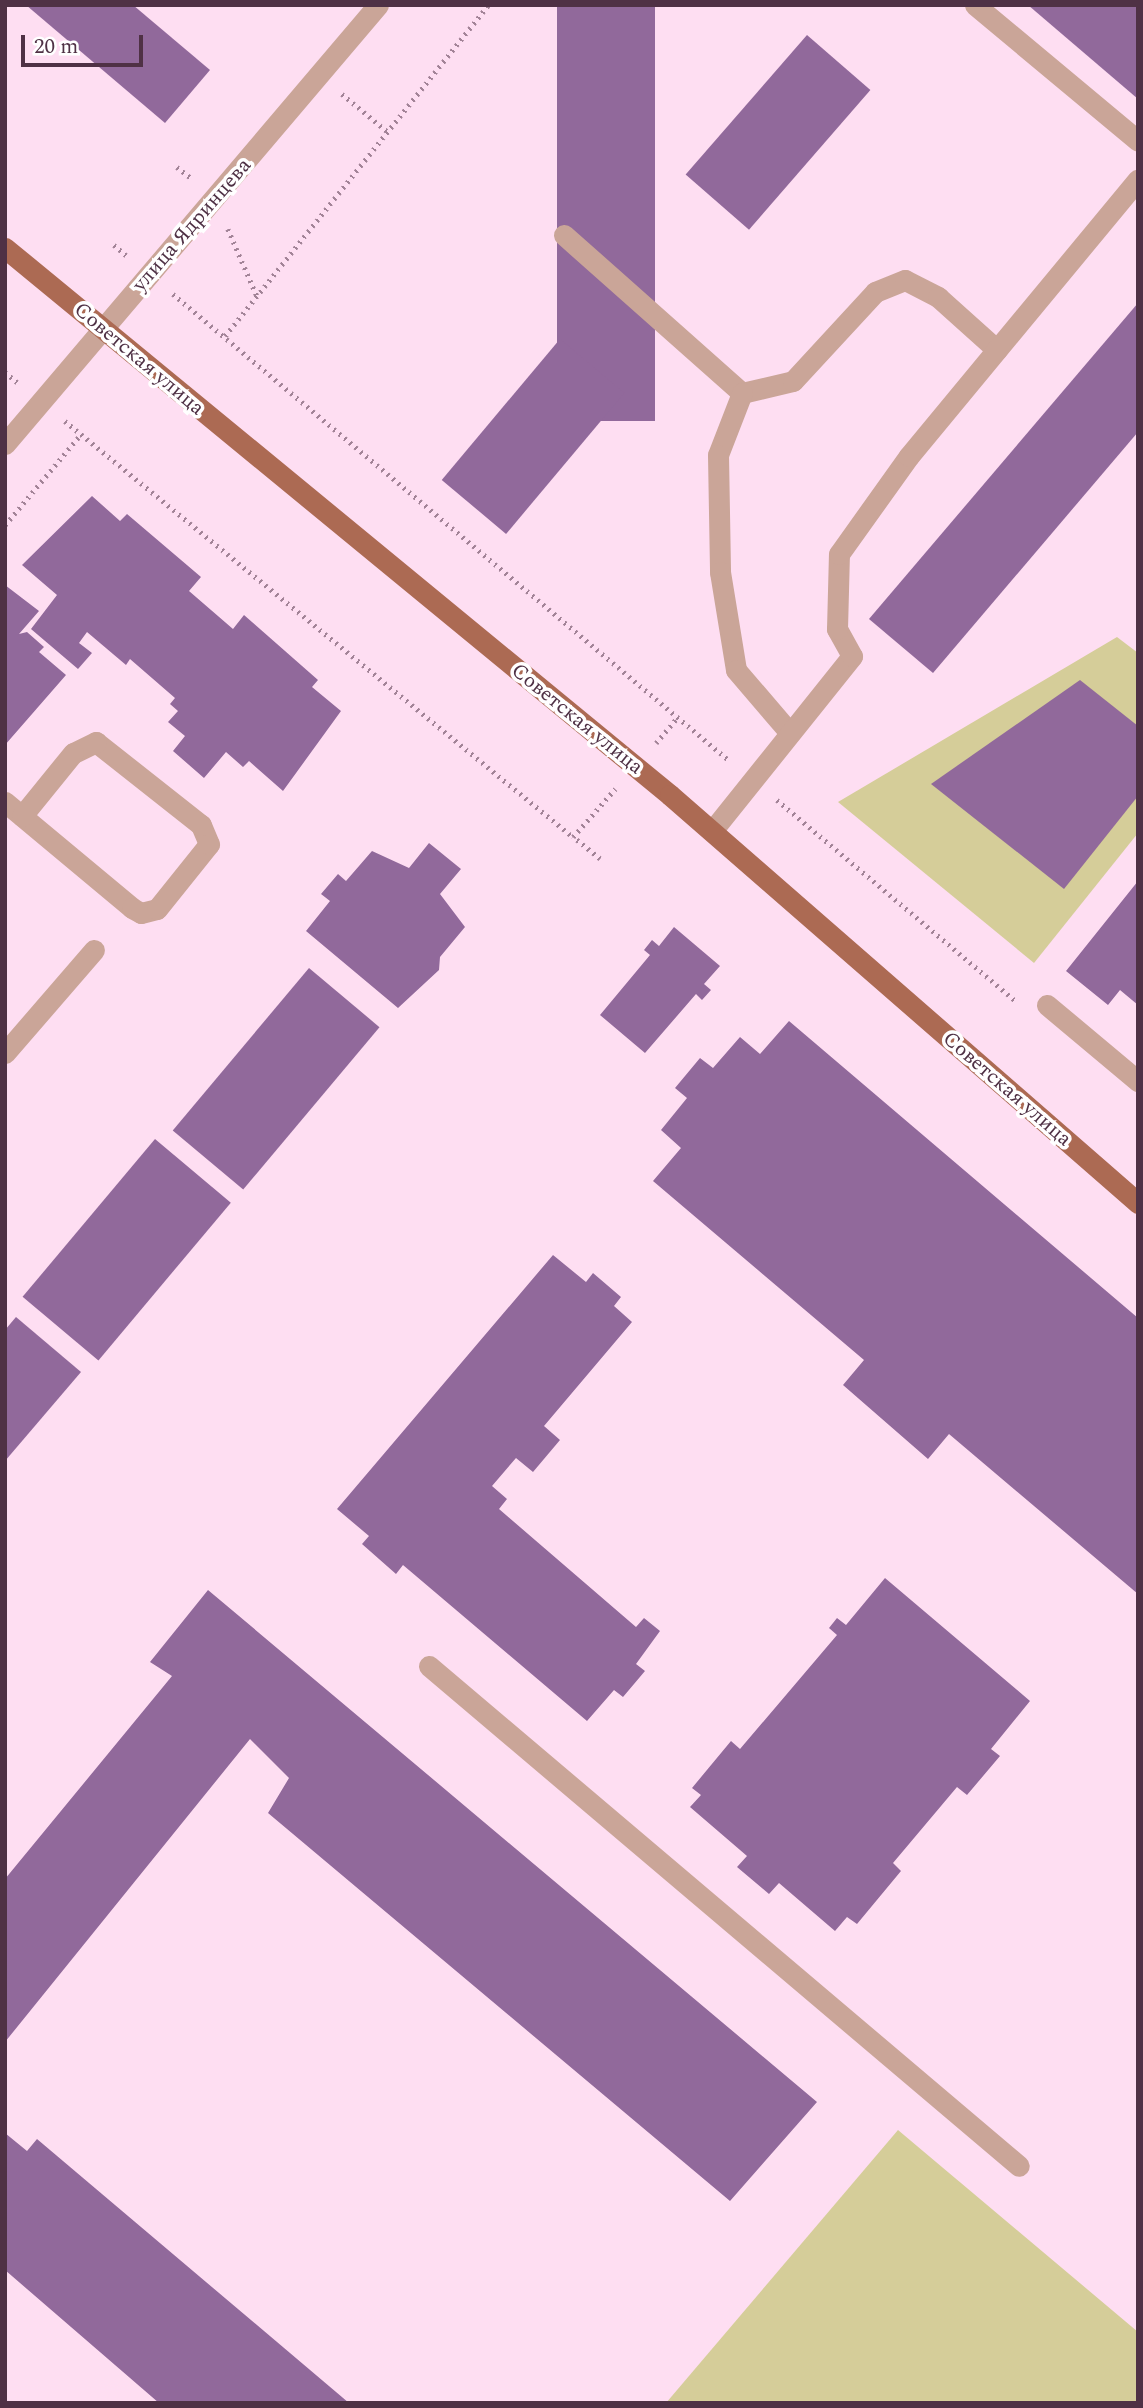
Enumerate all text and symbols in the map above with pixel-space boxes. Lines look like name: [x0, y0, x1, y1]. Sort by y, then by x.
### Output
scale bar: [24, 21, 147, 65]
text: 20 m: [34, 31, 78, 63]
street label: улица Ядринцева: [127, 153, 257, 297]
street label: Советская улица: [69, 297, 209, 421]
street label: Советская улица: [506, 658, 648, 780]
street label: Советская улица: [937, 1026, 1077, 1152]

